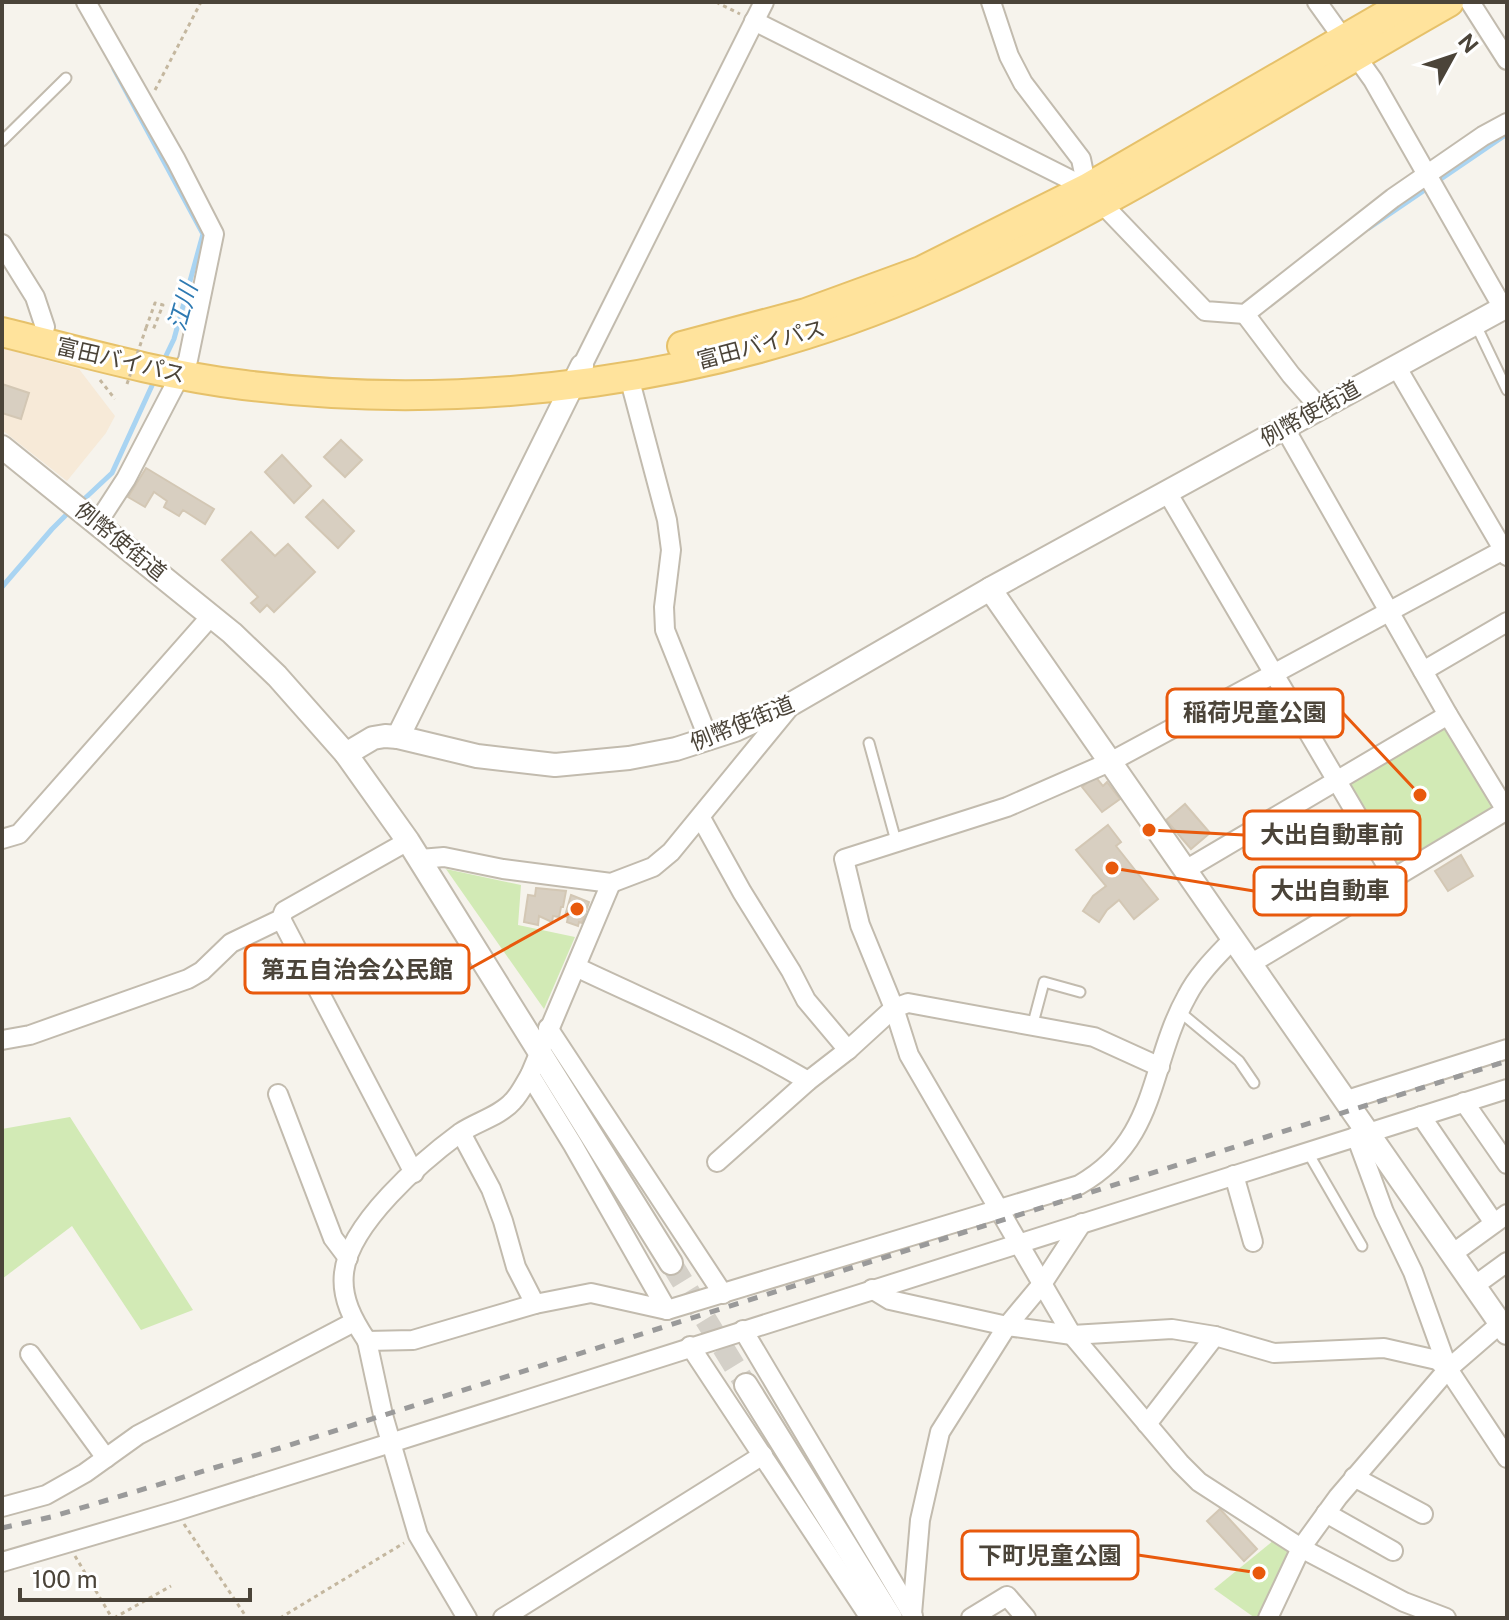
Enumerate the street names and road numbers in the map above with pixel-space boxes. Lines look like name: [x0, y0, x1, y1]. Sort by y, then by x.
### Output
street label: 富田バイパス: [694, 314, 828, 374]
street label: 富田バイパス: [54, 333, 188, 387]
street label: 例幣使街道: [1256, 375, 1364, 451]
street label: 例幣使街道: [70, 496, 172, 586]
street label: 例幣使街道: [686, 690, 798, 756]

